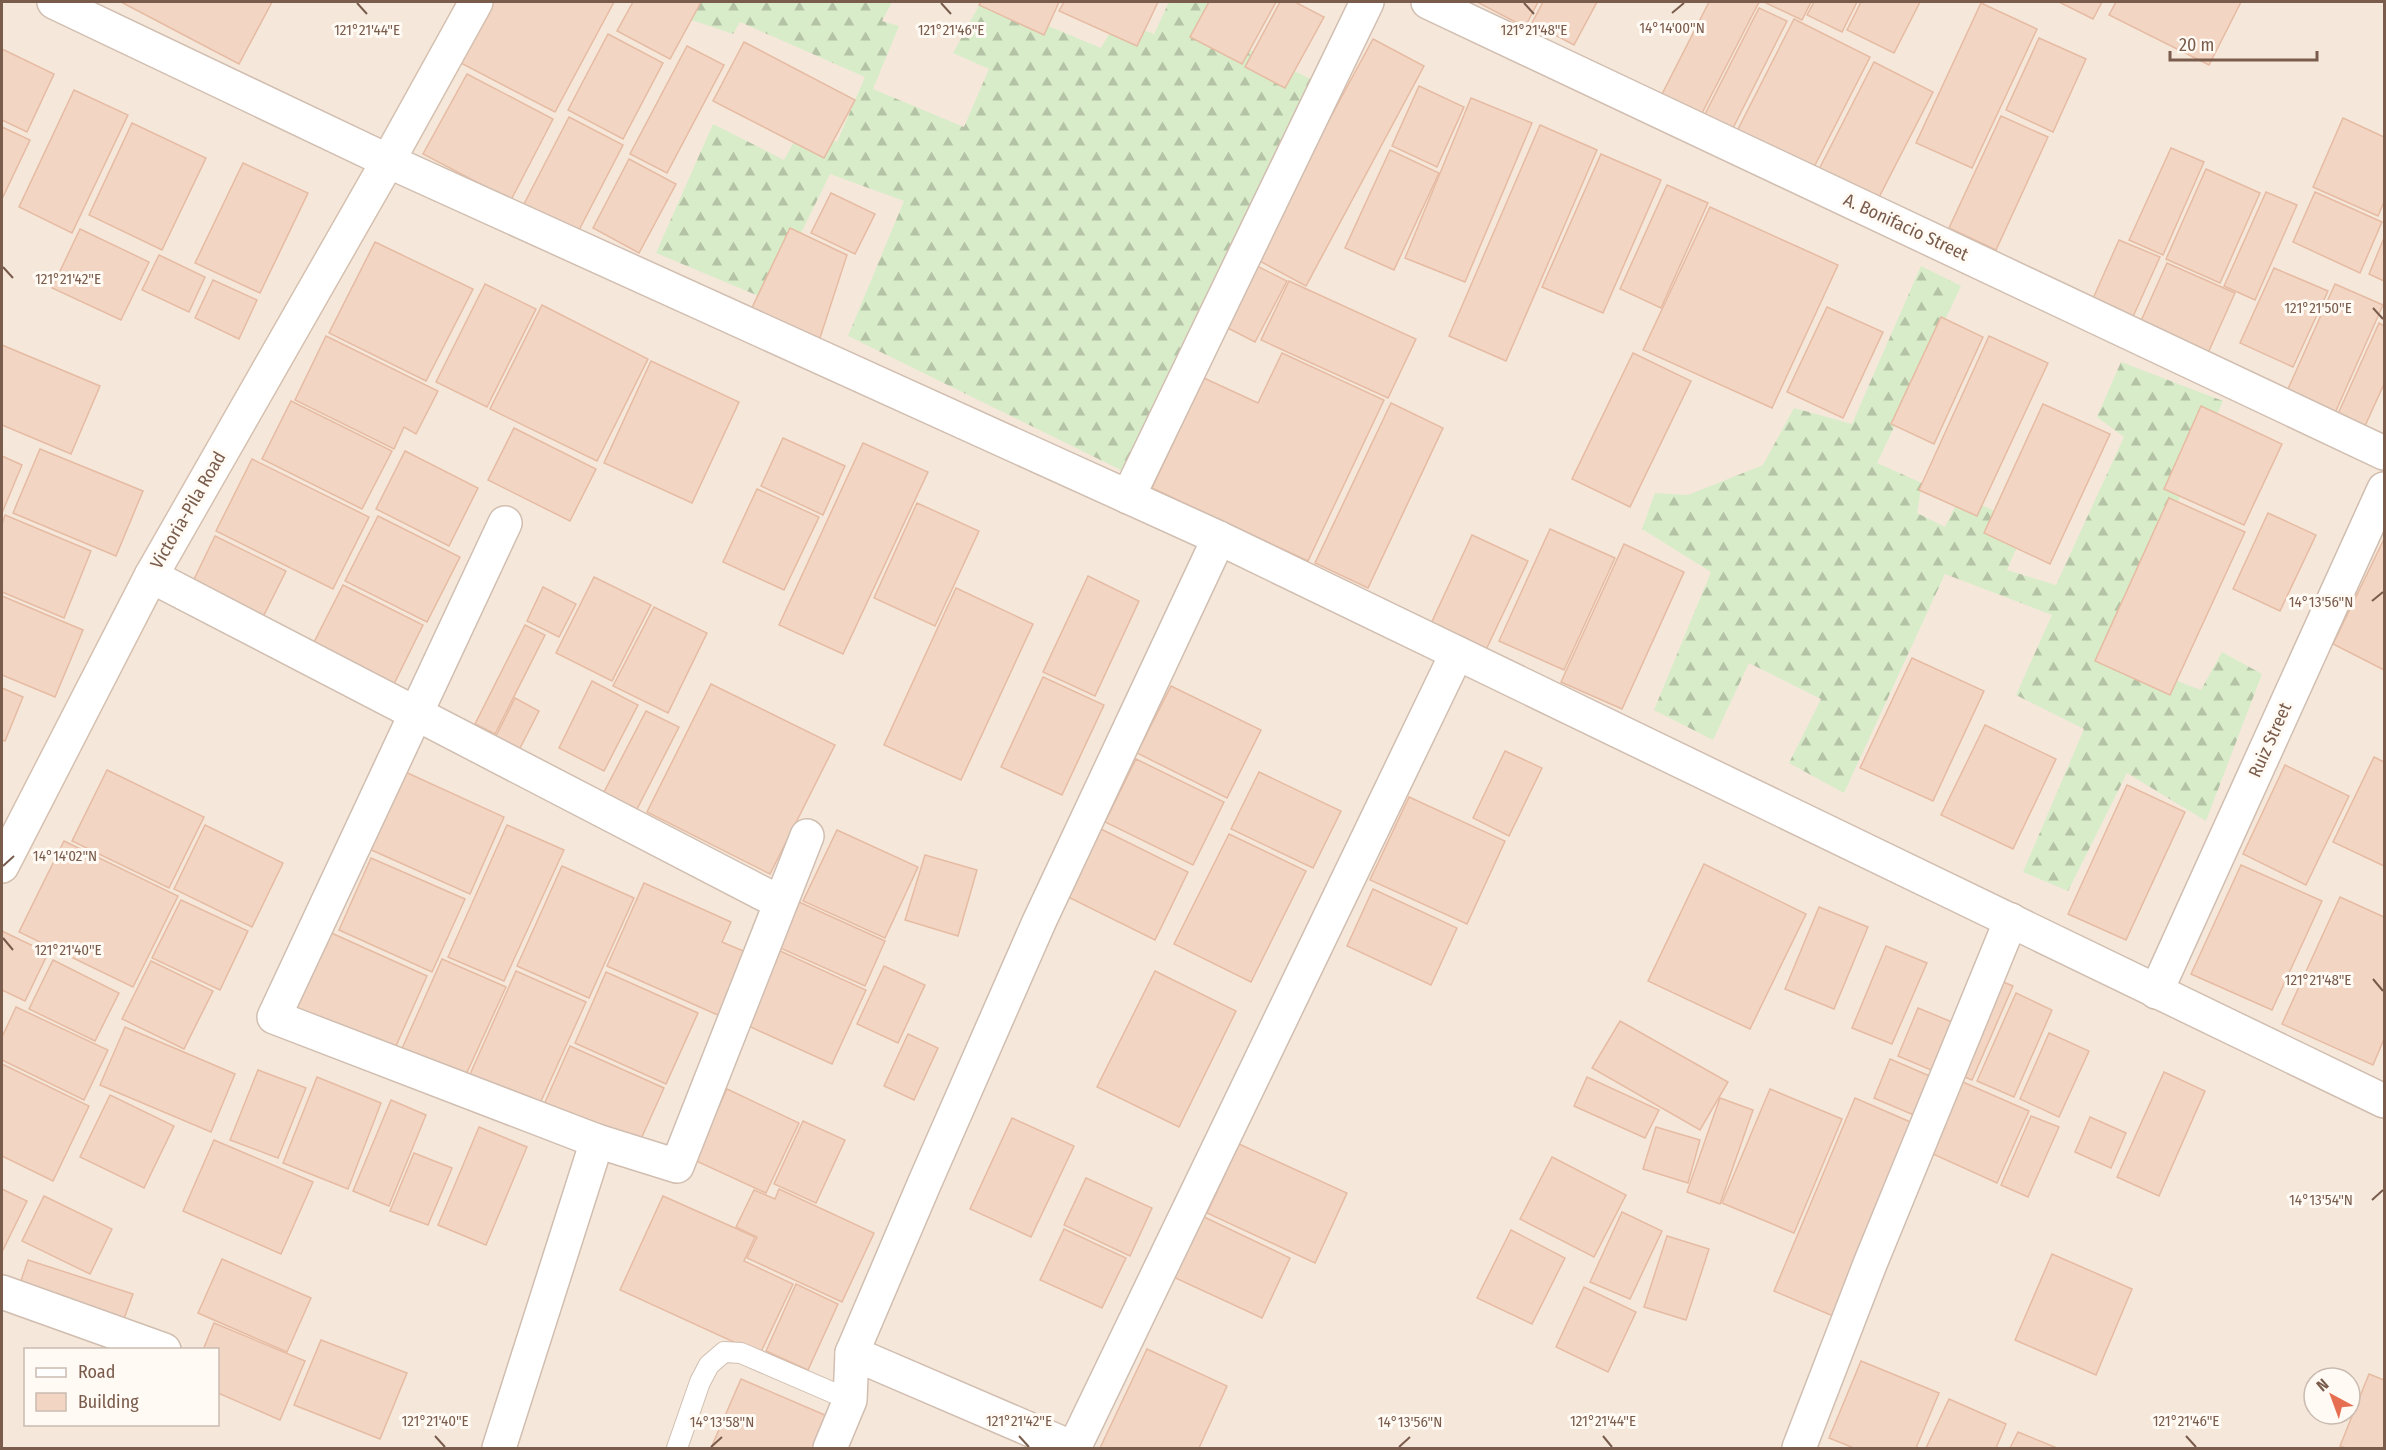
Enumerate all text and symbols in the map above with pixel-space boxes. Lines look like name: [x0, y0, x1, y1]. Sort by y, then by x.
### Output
text: 14°14'00"N: [1639, 19, 1705, 37]
text: 121°21'44"E: [334, 21, 400, 39]
text: 121°21'46"E: [918, 21, 984, 39]
text: 121°21'48"E: [1501, 21, 1567, 39]
scale bar: [2170, 24, 2317, 62]
text: 20 m: [2179, 34, 2214, 56]
street label: A. Bonifacio Street: [1840, 188, 1972, 266]
text: 121°21'42"E: [35, 270, 101, 288]
text: 121°21'50"E: [2284, 299, 2352, 317]
street label: Victoria-Pila Road: [146, 448, 230, 572]
text: 14°13'56"N: [2289, 593, 2353, 611]
street label: Ruiz Street: [2244, 699, 2296, 781]
text: 14°14'02"N: [33, 847, 97, 865]
text: 121°21'40"E: [34, 941, 102, 959]
text: 121°21'48"E: [2285, 971, 2351, 989]
text: 14°13'54"N: [2289, 1191, 2353, 1209]
legend: [24, 1348, 219, 1426]
text: Road: [78, 1361, 115, 1383]
north arrow: [2302, 1366, 2362, 1426]
text: N: [2313, 1375, 2332, 1395]
text: Building: [78, 1391, 139, 1413]
text: 121°21'40"E: [401, 1412, 469, 1430]
text: 121°21'42"E: [986, 1412, 1052, 1430]
text: 121°21'44"E: [1570, 1412, 1636, 1430]
text: 121°21'46"E: [2153, 1412, 2219, 1430]
text: 14°13'58"N: [690, 1413, 754, 1431]
text: 14°13'56"N: [1378, 1413, 1442, 1431]

